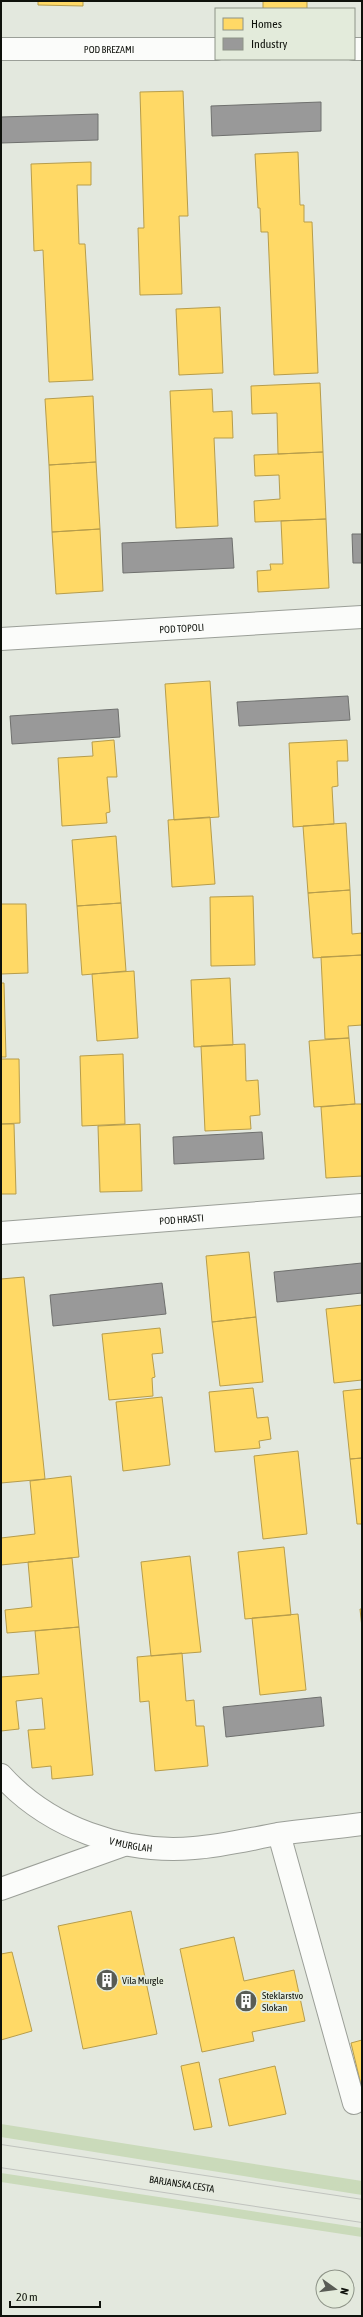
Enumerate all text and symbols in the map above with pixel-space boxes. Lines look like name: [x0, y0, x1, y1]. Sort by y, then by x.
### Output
legend: [215, 8, 355, 60]
text: Homes: [251, 17, 282, 31]
text: Industry: [251, 37, 288, 51]
street label: POD BREZAMI: [84, 44, 134, 55]
street label: POD TOPOLI: [159, 622, 204, 635]
street label: POD HRASTI: [159, 1212, 204, 1227]
street label: V MURGLAH: [108, 1835, 153, 1854]
building icon: Vila Murgle: [94, 1967, 120, 1993]
place label: Vila Murgle: [122, 1975, 164, 1986]
building icon: Steklarstvo Slokan: [233, 1988, 259, 2014]
place label: Steklarstvo Slokan: [262, 1990, 304, 2013]
street label: BARJANSKA CESTA: [148, 2174, 215, 2194]
north arrow: [315, 2269, 355, 2309]
scale bar: [10, 2283, 100, 2309]
text: N: [338, 2287, 351, 2296]
text: 20 m: [16, 2290, 38, 2304]

